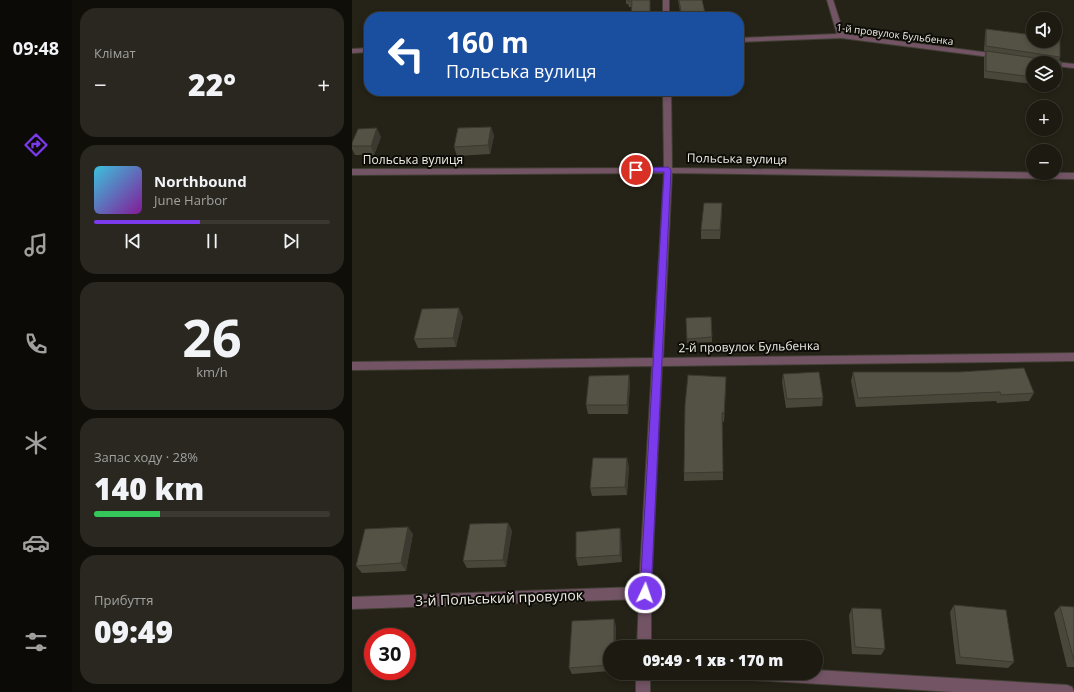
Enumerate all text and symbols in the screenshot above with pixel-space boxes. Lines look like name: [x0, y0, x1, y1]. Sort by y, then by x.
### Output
map controls: [1026, 12, 1062, 180]
button: sound: [1026, 12, 1062, 48]
street label: 1-й провулок Бульбенка: [836, 20, 954, 48]
text: 160 m: [446, 23, 529, 61]
icon: left: [380, 28, 432, 80]
text: 09:48: [13, 36, 59, 60]
text: Клімат: [94, 44, 136, 62]
button: layers: [1026, 56, 1062, 92]
text: Польська вулиця: [446, 59, 596, 83]
text: 22°: [188, 64, 236, 105]
text: −: [94, 69, 107, 99]
text: +: [317, 69, 330, 99]
button: +: [1026, 100, 1062, 136]
icon: directions: [22, 131, 50, 159]
button: −: [1026, 144, 1062, 180]
street label: Польська вулиця: [687, 149, 787, 168]
street label: Польська вулиця: [363, 151, 463, 168]
pin: [619, 153, 653, 187]
icon: arrive: [625, 159, 647, 181]
text: Northbound: [154, 171, 247, 191]
text: June Harbor: [154, 191, 227, 209]
icon: previous: [122, 230, 144, 252]
icon: pause: [201, 230, 223, 252]
icon: next: [280, 230, 302, 252]
icon: music: [22, 231, 50, 259]
text: 26: [182, 301, 242, 372]
icon: phone: [22, 330, 50, 358]
street label: 2-й провулок Бульбенка: [678, 337, 820, 356]
text: km/h: [196, 363, 228, 381]
icon: climate: [22, 429, 50, 457]
text: Запас ходу · 28%: [94, 448, 198, 466]
text: 140 km: [94, 468, 204, 509]
icon: car: [22, 529, 50, 557]
position arrow: [624, 572, 666, 614]
street label: 3-й Польський провулок: [415, 585, 584, 610]
text: Прибуття: [94, 591, 153, 609]
text: 09:49: [94, 611, 173, 652]
icon: filters: [22, 628, 50, 656]
speed limit sign: 30: [364, 628, 416, 680]
text: 09:49 · 1 хв · 170 m: [643, 650, 783, 670]

